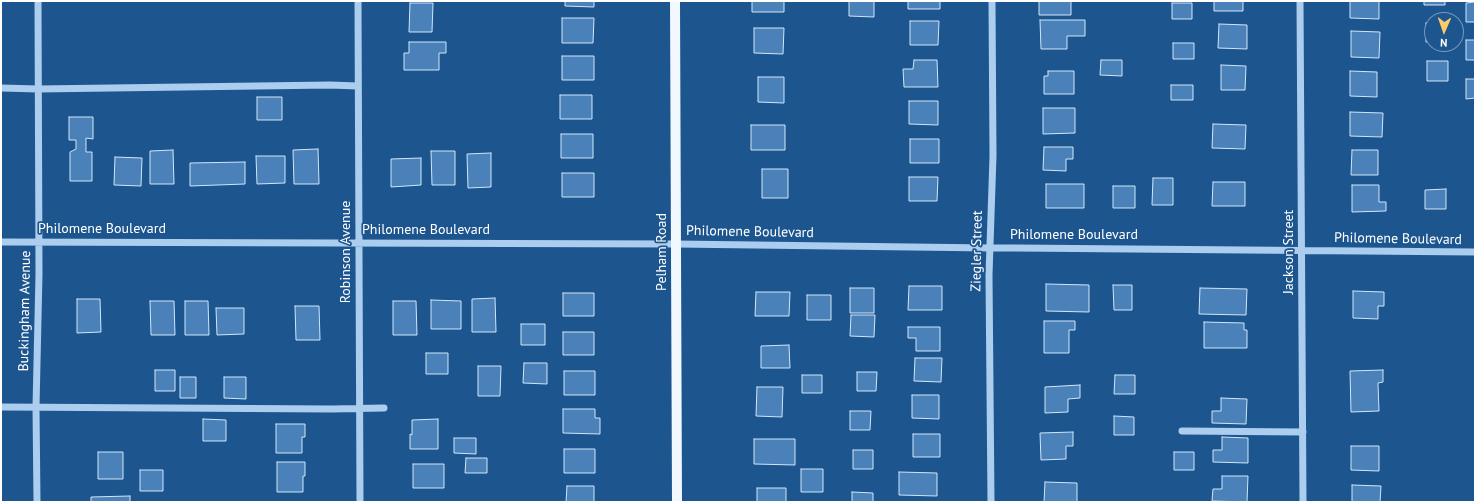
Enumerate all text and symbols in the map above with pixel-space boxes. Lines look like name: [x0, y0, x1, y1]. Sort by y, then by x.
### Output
north arrow: [1424, 12, 1464, 52]
text: N: [1440, 36, 1447, 50]
street label: Robinson Avenue: [338, 201, 354, 303]
street label: Ziegler Street: [968, 210, 986, 292]
street label: Jackson Street: [1281, 210, 1297, 294]
street label: Pelham Road: [654, 213, 670, 291]
street label: Philomene Boulevard: [38, 221, 166, 237]
street label: Philomene Boulevard: [362, 222, 490, 238]
street label: Philomene Boulevard: [686, 222, 814, 242]
street label: Philomene Boulevard: [1010, 227, 1138, 243]
street label: Philomene Boulevard: [1334, 229, 1462, 249]
street label: Buckingham Avenue: [16, 250, 34, 372]

